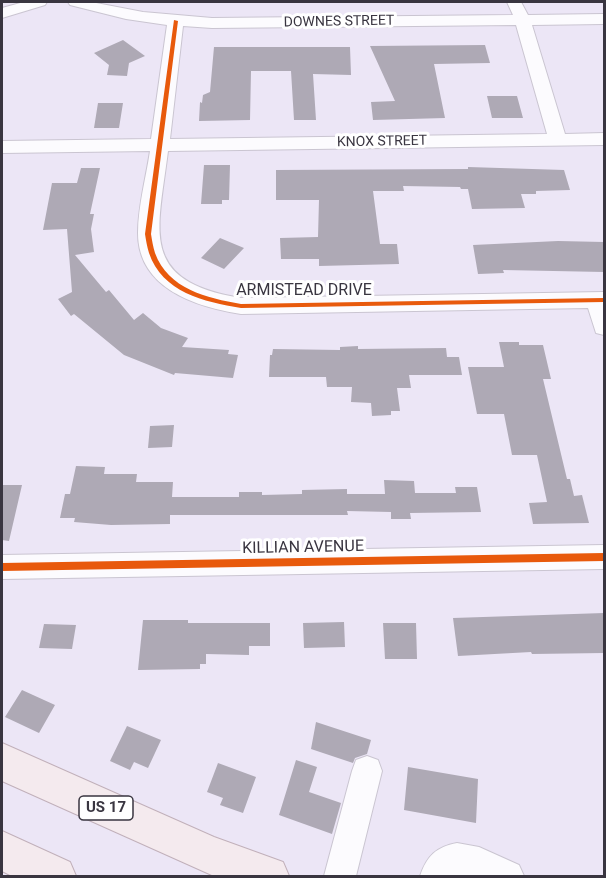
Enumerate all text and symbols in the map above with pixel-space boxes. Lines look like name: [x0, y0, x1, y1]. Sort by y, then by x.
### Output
street label: DOWNES STREET: [284, 13, 394, 31]
street label: KNOX STREET: [337, 133, 427, 151]
street label: ARMISTEAD DRIVE: [236, 281, 372, 301]
street label: KILLIAN AVENUE: [242, 537, 364, 559]
road number: US 17: [79, 796, 133, 820]

